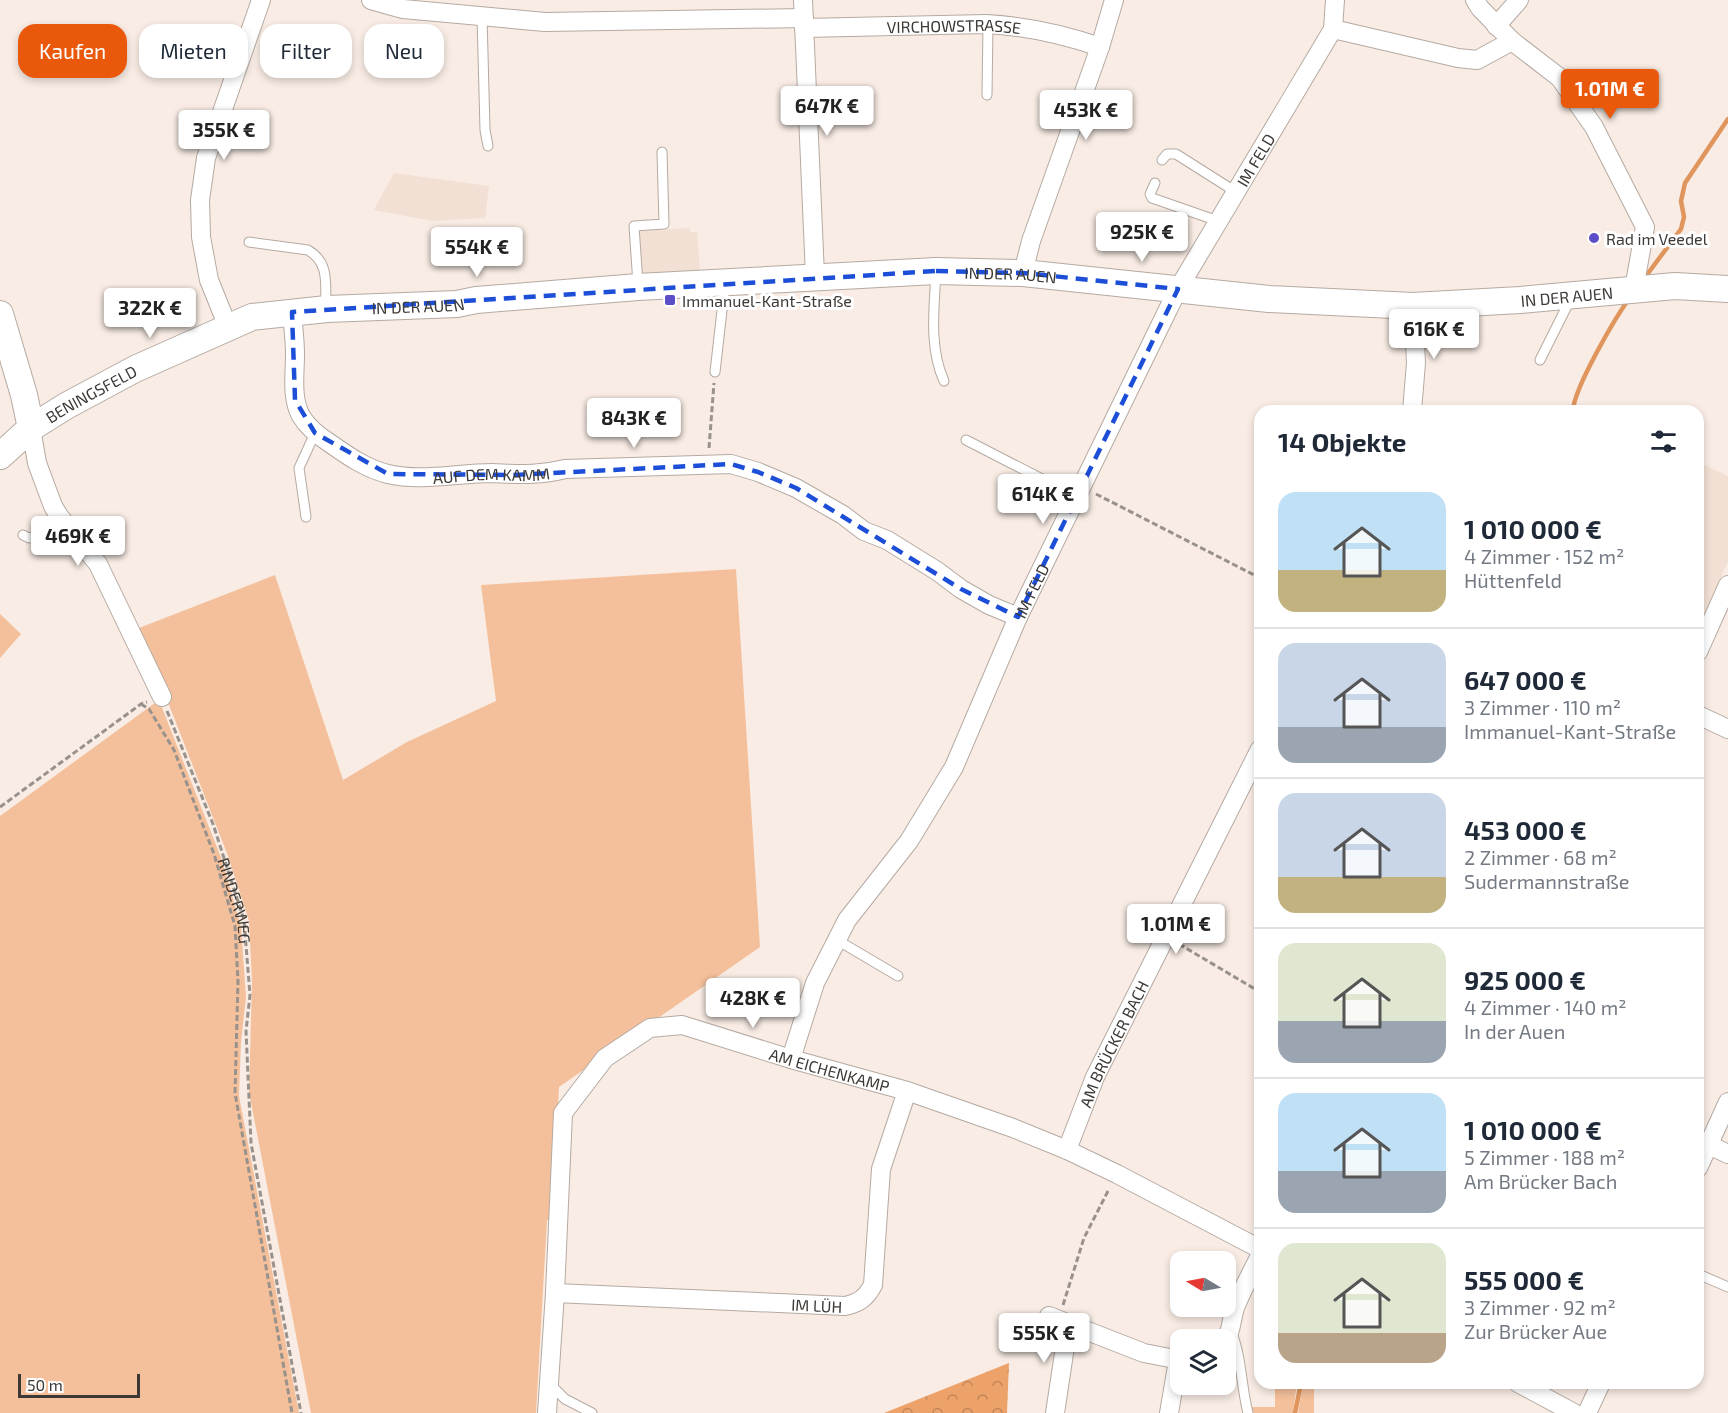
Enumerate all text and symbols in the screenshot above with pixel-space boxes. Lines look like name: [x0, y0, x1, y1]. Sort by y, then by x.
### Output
street label: VIRCHOWSTRASSE: [886, 14, 1022, 37]
chip: Kaufen: [18, 24, 127, 78]
chip: Mieten: [139, 24, 248, 78]
chip: Filter: [260, 24, 352, 78]
chip: Neu: [364, 24, 444, 78]
pin: 1.01M €: [1555, 69, 1665, 120]
text: 1.01M €: [1575, 76, 1645, 100]
pin: 647K €: [778, 86, 876, 137]
pin: 453K €: [1037, 90, 1135, 141]
text: 647K €: [795, 93, 859, 117]
text: 453K €: [1054, 97, 1118, 121]
pin: 355K €: [175, 110, 273, 161]
text: 355K €: [192, 117, 256, 141]
street label: IM FELD: [1232, 130, 1278, 190]
pin: 925K €: [1093, 212, 1191, 263]
text: 925K €: [1110, 219, 1174, 243]
pin: 554K €: [428, 227, 526, 278]
place label: Rad im Veedel: [1606, 229, 1708, 248]
marker: Rad im Veedel: [1587, 231, 1601, 245]
text: 554K €: [445, 234, 509, 258]
street label: IN DER AUEN: [964, 262, 1058, 286]
street label: IN DER AUEN: [1520, 282, 1614, 309]
pin: 322K €: [101, 288, 199, 339]
place label: Immanuel-Kant-Straße: [682, 291, 852, 310]
street label: IN DER AUEN: [371, 293, 466, 317]
marker: Immanuel-Kant-Straße: [663, 293, 677, 307]
text: 322K €: [118, 295, 182, 319]
pin: 616K €: [1385, 309, 1483, 360]
text: 616K €: [1403, 316, 1465, 340]
street label: BENINGSFELD: [42, 361, 140, 426]
pin: 843K €: [585, 398, 683, 449]
text: 843K €: [601, 405, 667, 429]
icon: filters: [1647, 425, 1680, 458]
text: 14 Objekte: [1278, 426, 1406, 457]
street label: AUF DEM KAMM: [432, 463, 551, 486]
pin: 614K €: [994, 474, 1092, 525]
text: 614K €: [1012, 481, 1074, 505]
text: 1 010 000 €: [1464, 513, 1602, 544]
pin: 469K €: [29, 516, 127, 567]
icon: home: [1326, 516, 1398, 588]
text: 469K €: [45, 523, 111, 547]
text: 4 Zimmer · 152 m²: [1464, 544, 1624, 568]
street label: IM FELD: [1010, 560, 1052, 621]
text: Hüttenfeld: [1464, 568, 1562, 592]
text: 647 000 €: [1464, 664, 1587, 695]
icon: home: [1326, 667, 1398, 739]
text: 3 Zimmer · 110 m²: [1464, 695, 1621, 719]
text: Immanuel-Kant-Straße: [1464, 719, 1676, 743]
text: 453 000 €: [1464, 814, 1587, 845]
icon: home: [1326, 817, 1398, 889]
text: 2 Zimmer · 68 m²: [1464, 845, 1617, 869]
street label: RINDERWEG: [215, 855, 255, 944]
text: Sudermannstraße: [1464, 869, 1630, 893]
pin: 1.01M €: [1121, 904, 1231, 955]
text: 1.01M €: [1141, 911, 1211, 935]
text: 925 000 €: [1464, 964, 1586, 995]
icon: home: [1326, 967, 1398, 1039]
street label: AM BRÜCKER BACH: [1075, 977, 1152, 1110]
pin: 428K €: [704, 978, 802, 1029]
text: 428K €: [720, 985, 786, 1009]
text: 4 Zimmer · 140 m²: [1464, 995, 1627, 1019]
text: In der Auen: [1464, 1019, 1565, 1043]
street label: AM EICHENKAMP: [767, 1043, 892, 1095]
text: 1 010 000 €: [1464, 1114, 1602, 1145]
icon: home: [1326, 1117, 1398, 1189]
text: 5 Zimmer · 188 m²: [1464, 1145, 1625, 1169]
text: Am Brücker Bach: [1464, 1169, 1617, 1193]
north arrow: [1170, 1251, 1236, 1317]
map controls: [1170, 1251, 1236, 1395]
text: 555 000 €: [1464, 1264, 1584, 1295]
icon: home: [1326, 1267, 1398, 1339]
street label: IM LÜH: [791, 1294, 843, 1315]
text: 3 Zimmer · 92 m²: [1464, 1295, 1616, 1319]
pin: 555K €: [995, 1313, 1093, 1364]
text: Zur Brücker Aue: [1464, 1319, 1607, 1343]
text: 555K €: [1013, 1320, 1075, 1344]
button: layers: [1170, 1329, 1236, 1395]
scale bar: [18, 1371, 140, 1398]
text: 50 m: [27, 1375, 63, 1394]

